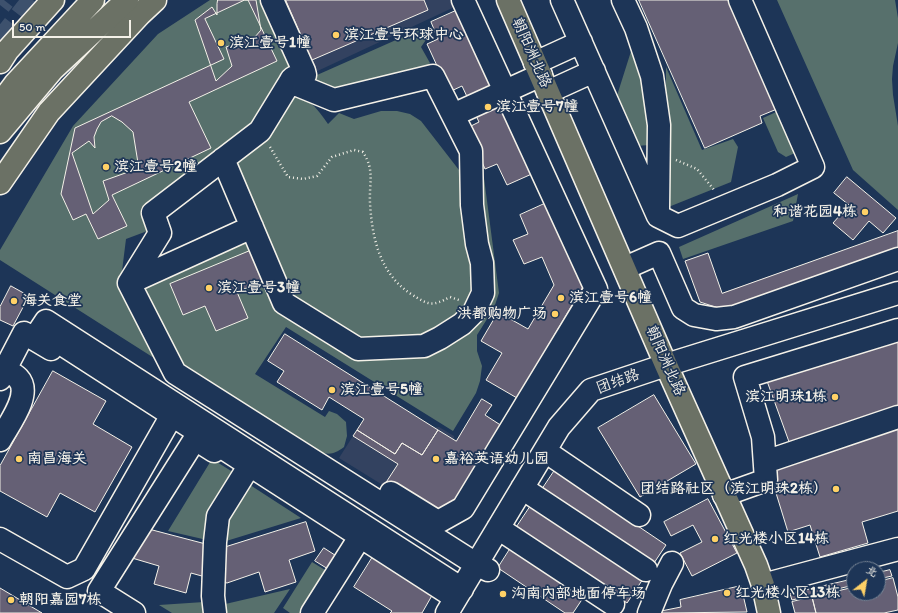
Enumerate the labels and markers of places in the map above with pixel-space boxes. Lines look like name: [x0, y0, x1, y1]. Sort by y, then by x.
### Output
place label: 滨江壹号环球中心: [344, 26, 464, 44]
marker: 滨江壹号环球中心: [331, 30, 341, 40]
place label: 滨江壹号1幢: [229, 34, 311, 52]
marker: 滨江壹号1幢: [216, 38, 226, 48]
place label: 滨江壹号7幢: [496, 98, 578, 116]
marker: 滨江壹号7幢: [483, 102, 493, 112]
place label: 滨江壹号2幢: [114, 158, 197, 176]
marker: 滨江壹号2幢: [101, 162, 111, 172]
place label: 和谐花园4栋: [773, 203, 857, 221]
marker: 和谐花园4栋: [860, 207, 870, 217]
place label: 滨江壹号3幢: [217, 279, 300, 297]
marker: 滨江壹号3幢: [204, 283, 214, 293]
place label: 滨江壹号6幢: [569, 289, 652, 307]
place label: 海关食堂: [22, 292, 82, 310]
marker: 滨江壹号6幢: [556, 293, 566, 303]
marker: 海关食堂: [9, 296, 19, 306]
place label: 洪都购物广场: [457, 305, 547, 323]
marker: 洪都购物广场: [550, 309, 560, 319]
place label: 滨江壹号5幢: [340, 381, 423, 399]
marker: 滨江壹号5幢: [327, 385, 337, 395]
place label: 滨江明珠1栋: [745, 388, 827, 406]
marker: 滨江明珠1栋: [830, 392, 840, 402]
place label: 南昌海关: [27, 450, 87, 468]
place label: 嘉裕英语幼儿园: [444, 450, 549, 468]
marker: 南昌海关: [14, 454, 24, 464]
marker: 嘉裕英语幼儿园: [431, 454, 441, 464]
place label: 团结路社区（滨江明珠2栋）: [640, 480, 828, 498]
marker: 团结路社区（滨江明珠2栋）: [831, 484, 841, 494]
place label: 红光楼小区14栋: [723, 530, 829, 548]
marker: 红光楼小区14栋: [710, 534, 720, 544]
place label: 红光楼小区13栋: [735, 584, 840, 602]
place label: 沟南内部地面停车场: [511, 585, 646, 603]
marker: 红光楼小区13栋: [722, 588, 732, 598]
marker: 沟南内部地面停车场: [498, 589, 508, 599]
place label: 朝阳嘉园7栋: [19, 591, 101, 609]
marker: 朝阳嘉园7栋: [6, 595, 16, 605]

